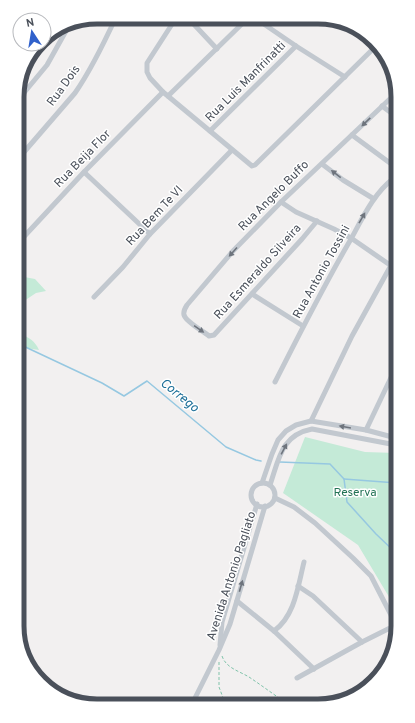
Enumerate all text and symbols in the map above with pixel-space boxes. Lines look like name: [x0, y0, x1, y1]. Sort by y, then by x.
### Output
north arrow: [12, 12, 52, 52]
text: N: [25, 16, 35, 31]
street label: Rua Luis Manfrinatti: [202, 38, 290, 126]
street label: Rua Dois: [44, 62, 84, 110]
one-way arrow: [361, 117, 371, 127]
street label: Rua Beija Flor: [51, 126, 115, 192]
street label: Rua Angelo Buffo: [235, 157, 313, 235]
one-way arrow: [330, 170, 341, 179]
street label: Rua Bem Te VI: [123, 182, 187, 250]
one-way arrow: [359, 212, 366, 224]
street label: Rua Esmeraldo Silveira: [211, 221, 305, 323]
street label: Rua Antonio Tossini: [290, 222, 354, 322]
one-way arrow: [228, 247, 237, 257]
one-way arrow: [194, 325, 205, 333]
water label: Corrego: [156, 376, 202, 416]
one-way arrow: [339, 423, 351, 429]
one-way arrow: [281, 443, 287, 454]
park label: Reserva: [333, 485, 377, 501]
street label: Avenida Antonio Pagliato: [204, 509, 260, 642]
one-way arrow: [238, 580, 244, 592]

